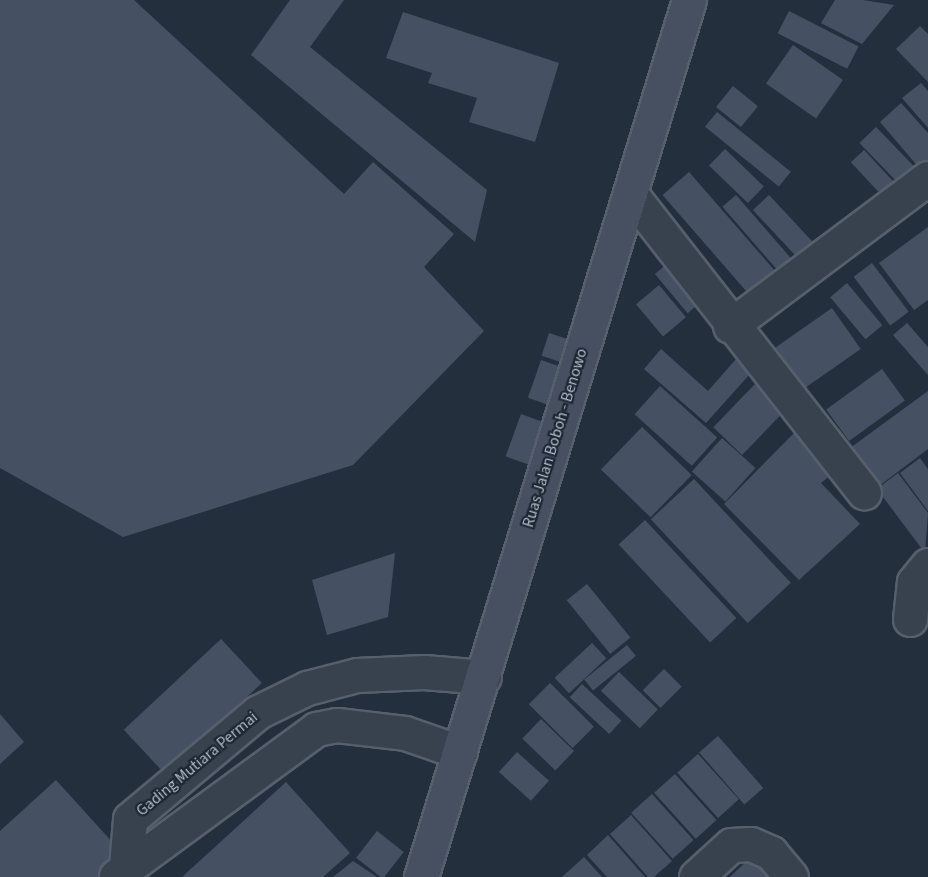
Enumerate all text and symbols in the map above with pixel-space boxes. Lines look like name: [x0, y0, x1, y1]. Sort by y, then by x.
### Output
street label: Ruas Jalan Boboh - Benowo: [519, 346, 591, 530]
street label: Gading Mutiara Permai: [132, 708, 262, 820]

